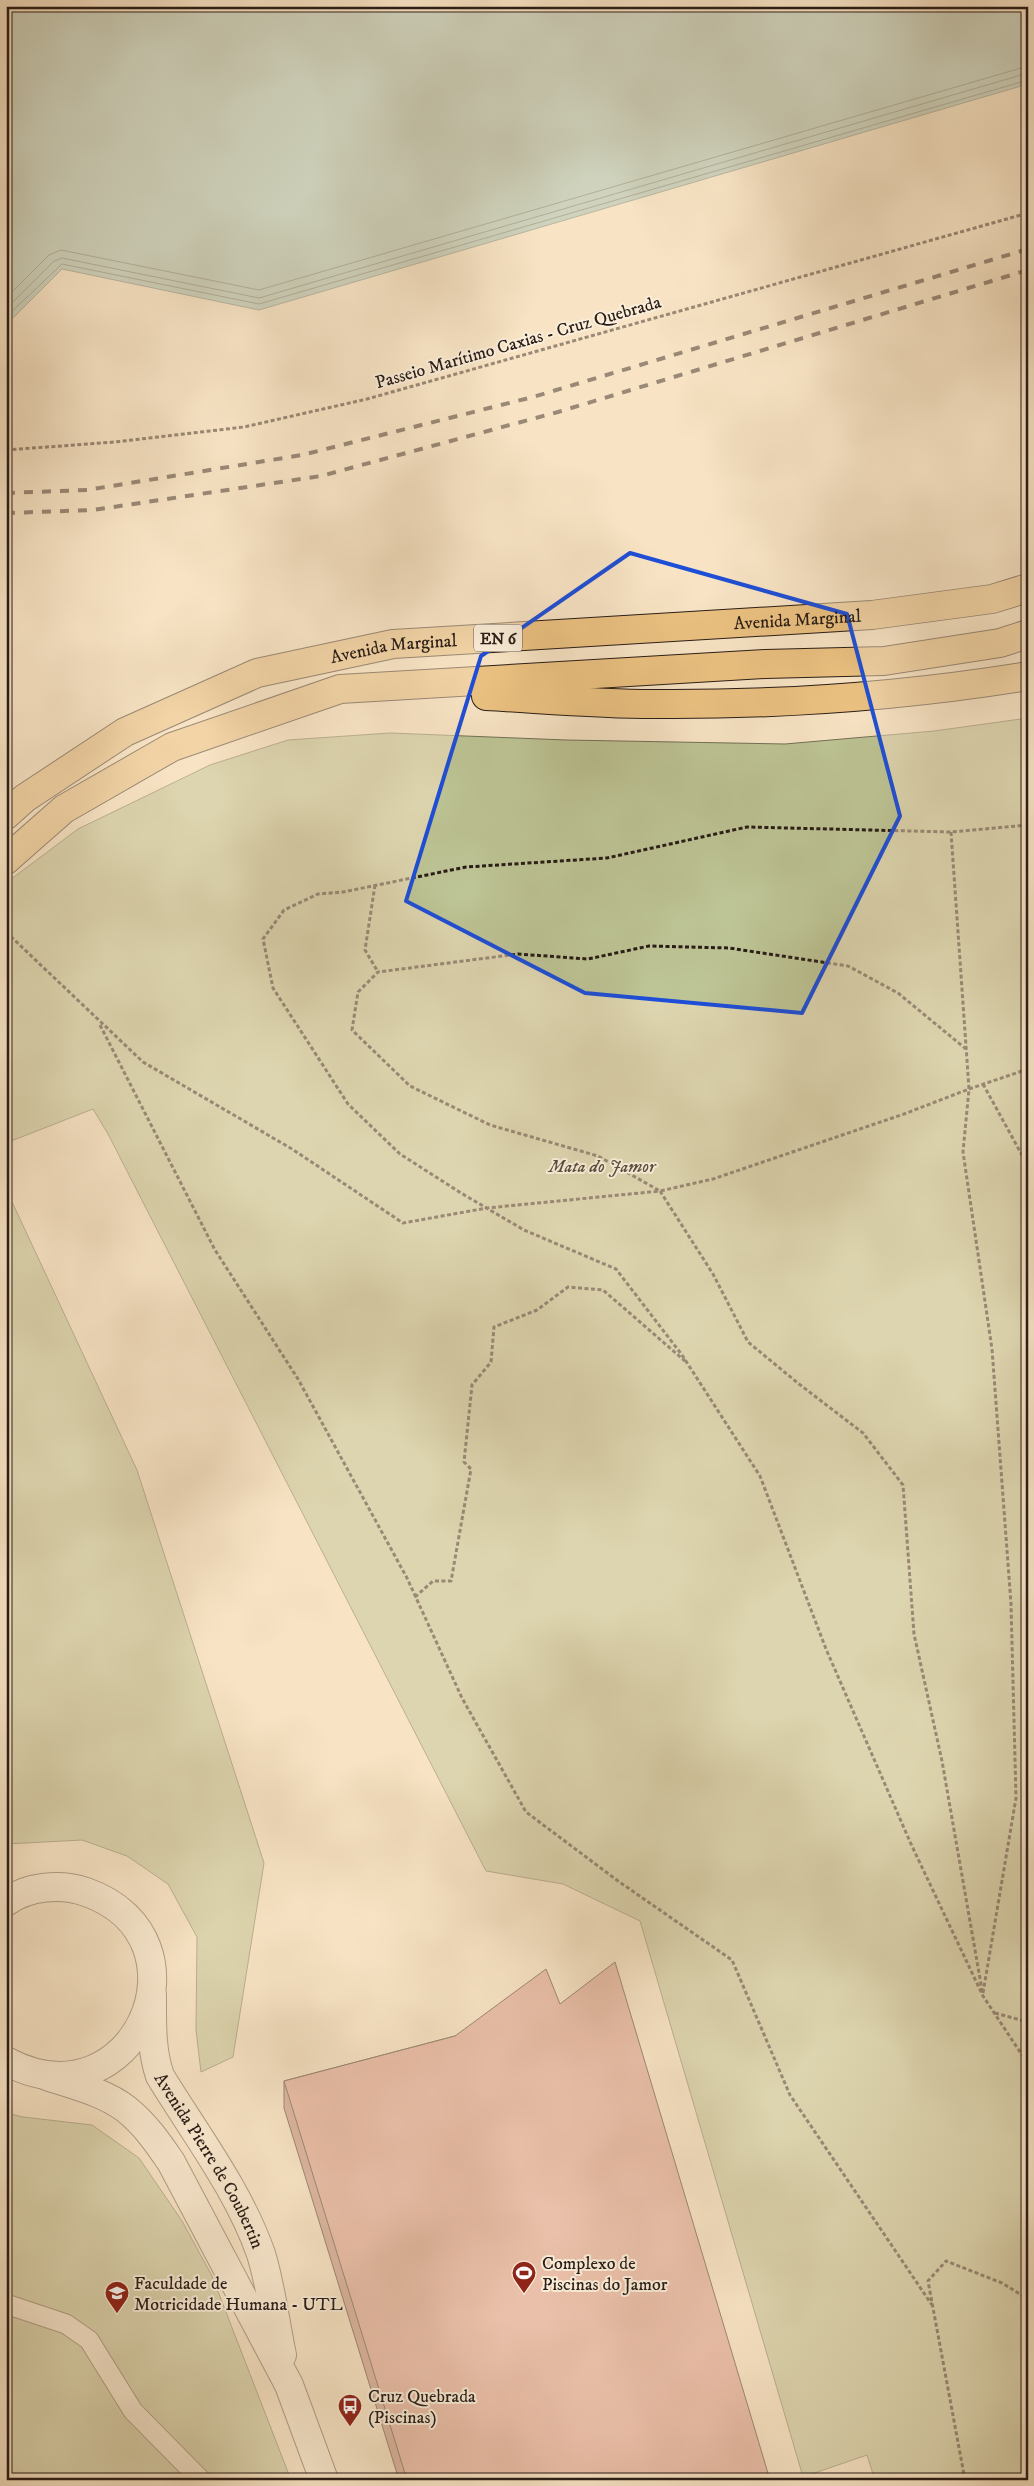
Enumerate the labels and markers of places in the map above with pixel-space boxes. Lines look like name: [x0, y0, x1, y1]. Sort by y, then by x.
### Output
place label: Complexo de Piscinas do Jamor: [542, 2253, 668, 2296]
sports icon: Complexo de Piscinas do Jamor: [511, 2260, 537, 2294]
place label: Faculdade de Motricidade Humana - UTL: [134, 2273, 343, 2316]
school or university icon: Faculdade de Motricidade Humana - UTL: [104, 2280, 130, 2314]
place label: Cruz Quebrada (Piscinas): [368, 2386, 476, 2429]
bus stop icon: Cruz Quebrada (Piscinas): [337, 2393, 363, 2427]

